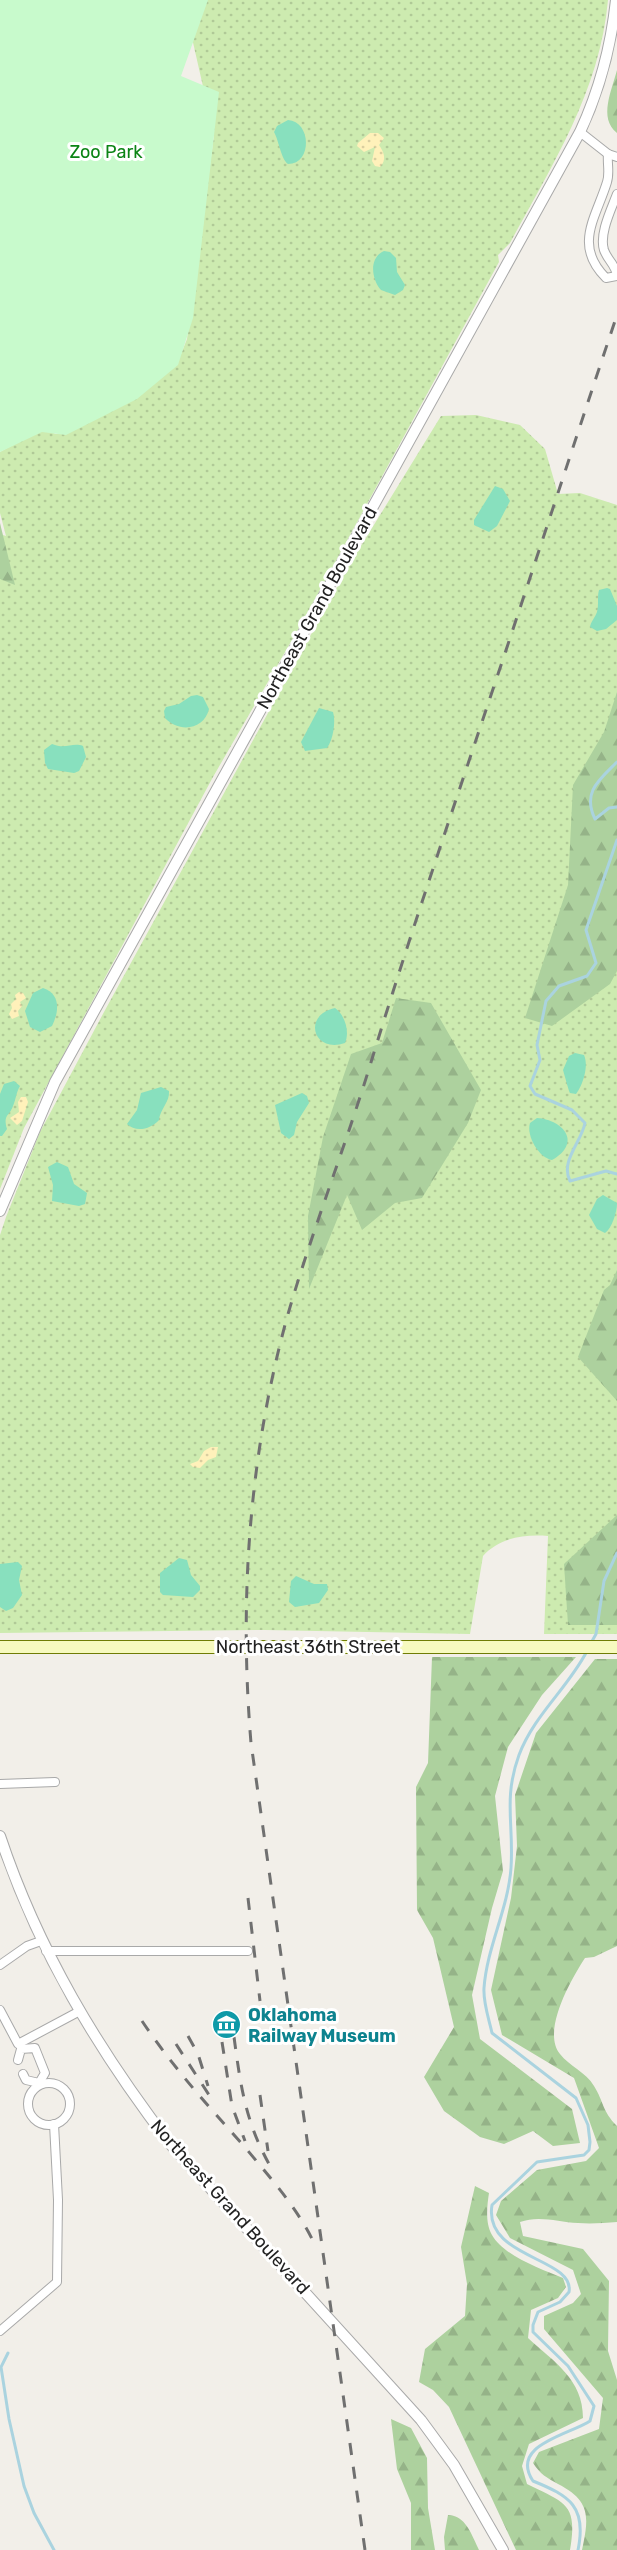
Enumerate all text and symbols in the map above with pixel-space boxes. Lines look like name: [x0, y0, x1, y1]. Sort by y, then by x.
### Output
park label: Zoo Park: [69, 141, 143, 163]
street label: Northeast Grand Boulevard: [252, 503, 382, 713]
street label: Northeast 36th Street: [216, 1636, 400, 1658]
place label: Oklahoma Railway Museum: [248, 2004, 396, 2047]
museum icon: Oklahoma Railway Museum: [211, 2009, 243, 2041]
street label: Northeast Grand Boulevard: [146, 2115, 314, 2299]

